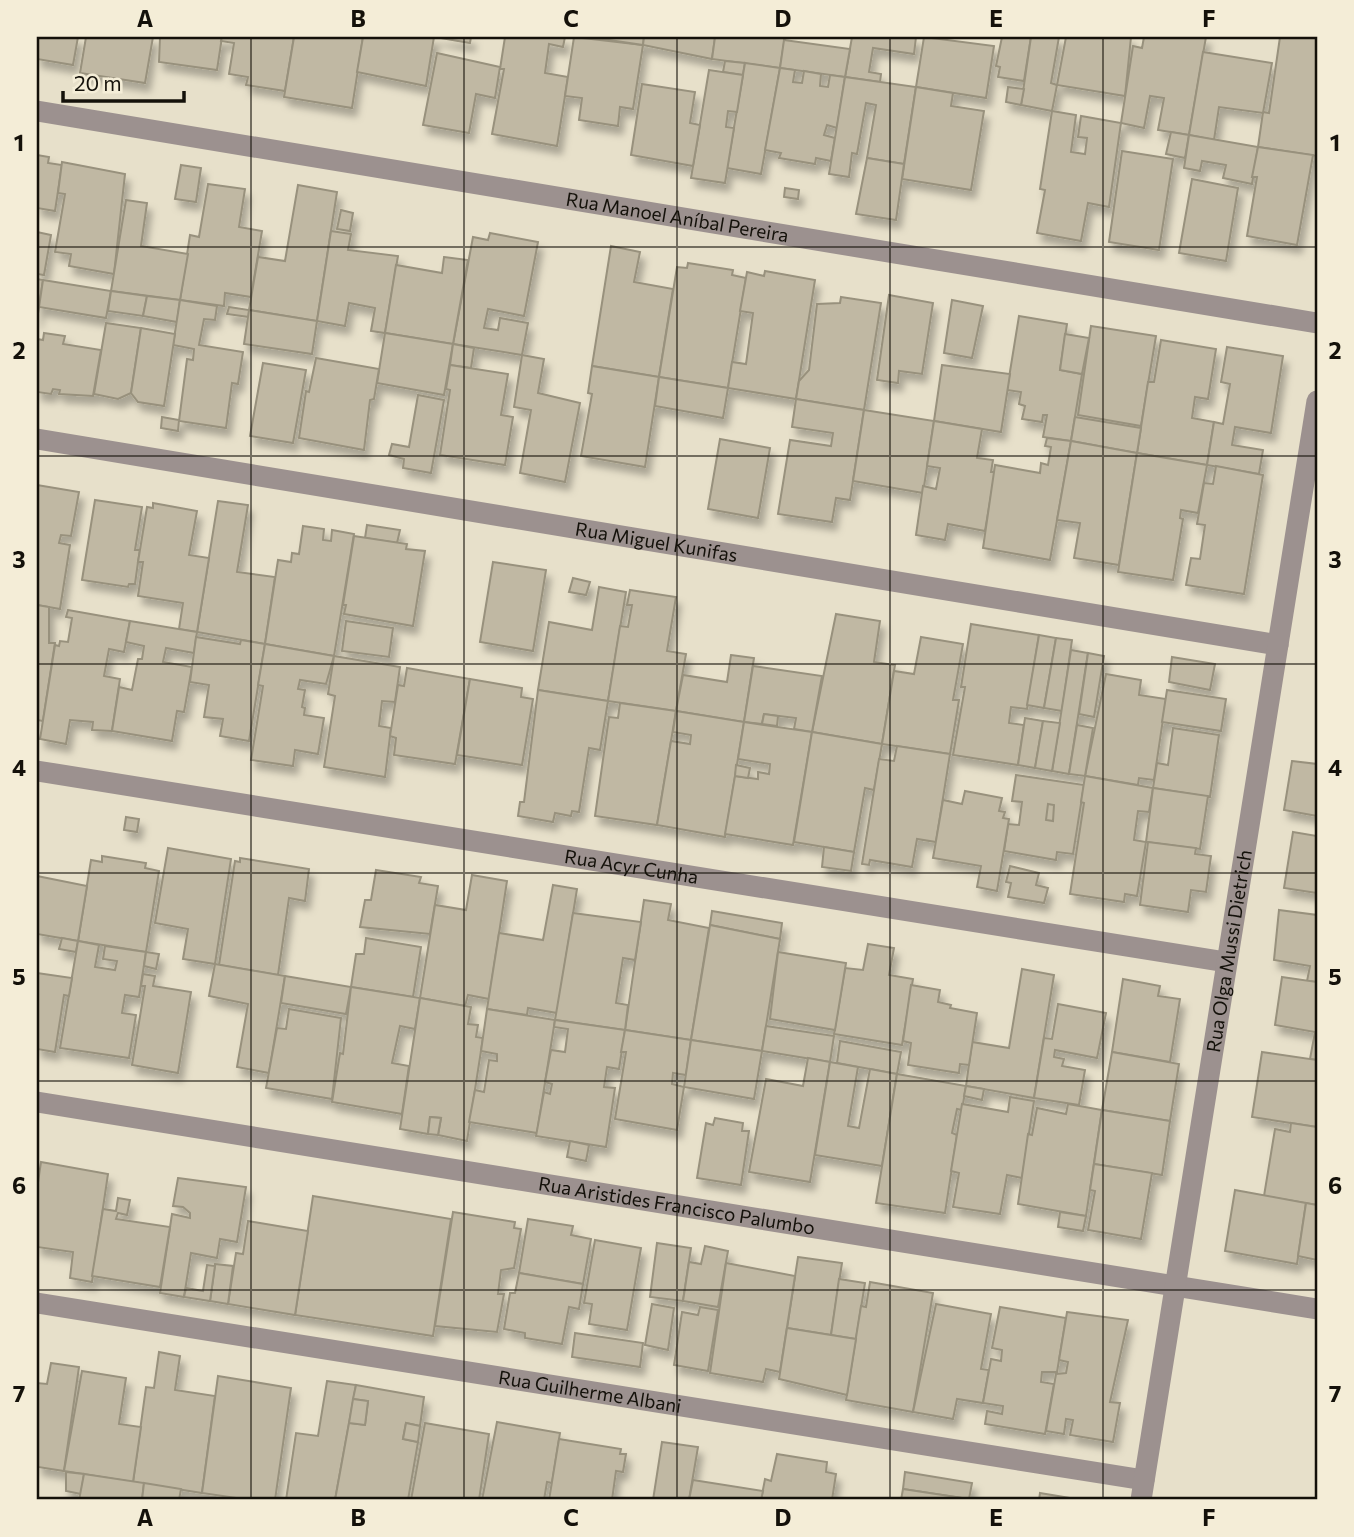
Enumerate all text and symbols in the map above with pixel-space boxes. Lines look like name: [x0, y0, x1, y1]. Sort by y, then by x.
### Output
text: A: [137, 4, 154, 32]
text: B: [350, 4, 366, 32]
text: C: [563, 4, 579, 32]
text: D: [775, 4, 792, 32]
text: E: [989, 4, 1003, 32]
text: F: [1202, 4, 1216, 32]
scale bar: [63, 60, 184, 104]
text: 20 m: [74, 70, 122, 95]
text: 1: [14, 128, 24, 156]
text: 1: [1330, 128, 1340, 156]
street label: Rua Manoel Aníbal Pereira: [564, 187, 790, 246]
text: 2: [12, 336, 26, 364]
text: 2: [1328, 336, 1342, 364]
street label: Rua Miguel Kunifas: [574, 517, 739, 566]
text: 3: [12, 545, 26, 573]
text: 3: [1328, 545, 1342, 573]
text: 4: [12, 753, 26, 781]
text: 4: [1328, 753, 1342, 781]
street label: Rua Acyr Cunha: [563, 844, 700, 888]
street label: Rua Olga Mussi Dietrich: [1201, 848, 1256, 1054]
text: 5: [12, 962, 26, 990]
text: 5: [1328, 962, 1342, 990]
text: 6: [12, 1171, 26, 1199]
street label: Rua Aristides Francisco Palumbo: [537, 1171, 817, 1239]
text: 6: [1328, 1171, 1342, 1199]
street label: Rua Guilherme Albani: [497, 1365, 683, 1417]
text: 7: [13, 1379, 25, 1407]
text: 7: [1329, 1379, 1341, 1407]
text: A: [137, 1503, 154, 1531]
text: B: [350, 1503, 366, 1531]
text: C: [563, 1503, 579, 1531]
text: D: [775, 1503, 792, 1531]
text: E: [989, 1503, 1003, 1531]
text: F: [1202, 1503, 1216, 1531]

